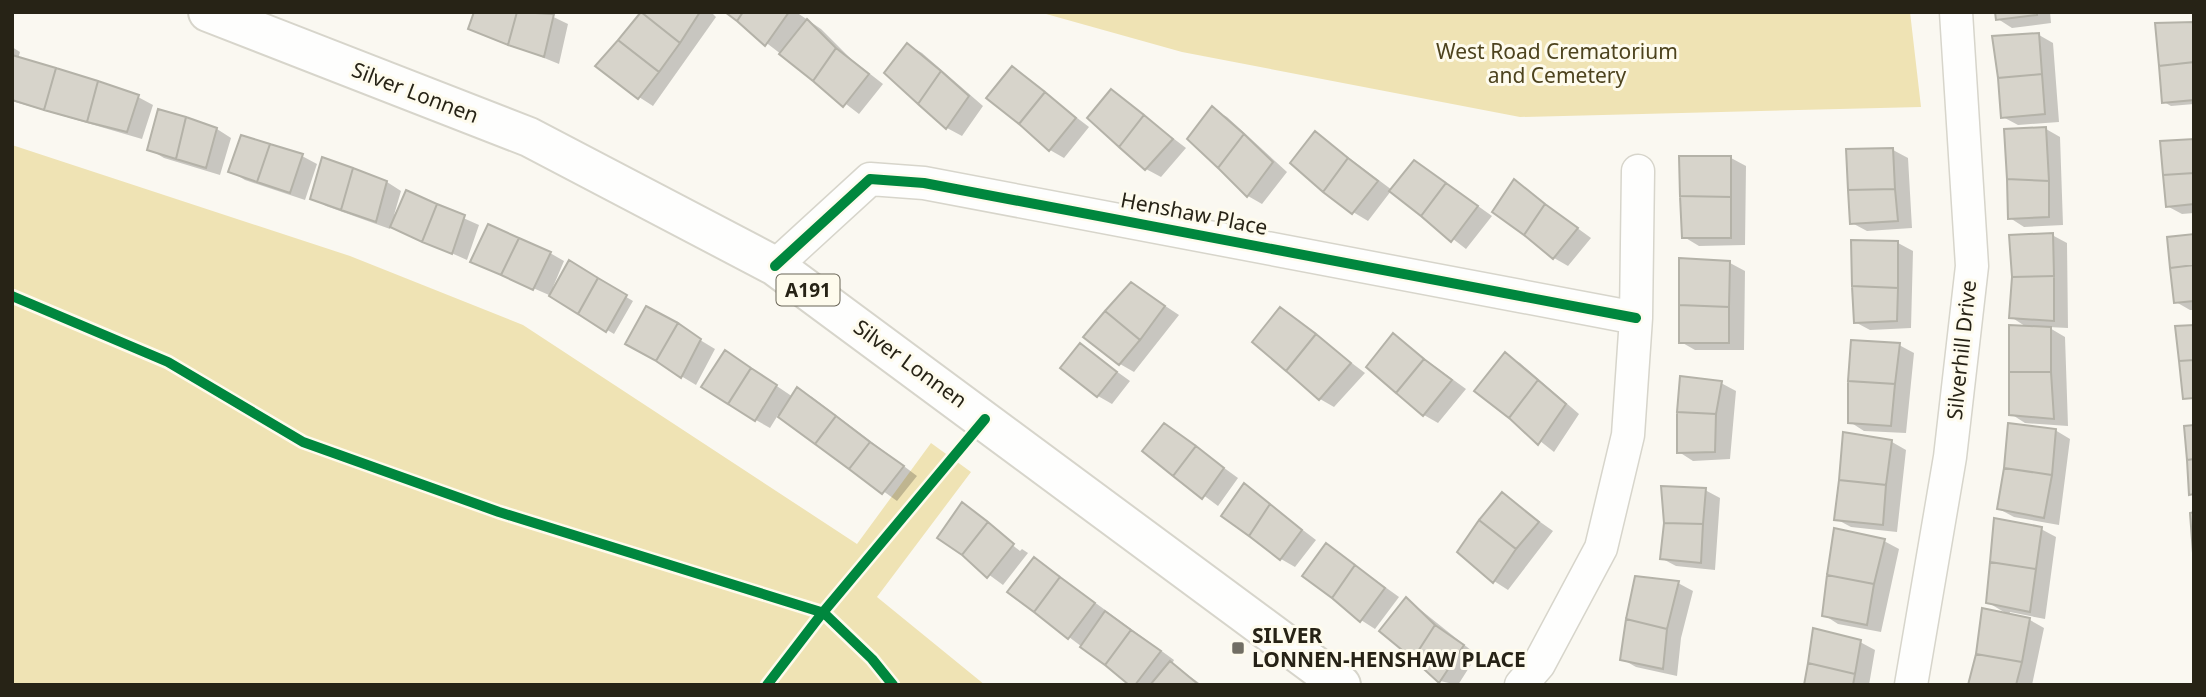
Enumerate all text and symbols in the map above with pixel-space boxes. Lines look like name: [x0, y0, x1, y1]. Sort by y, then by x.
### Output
park label: West Road Crematorium and Cemetery: [1436, 37, 1678, 89]
street label: Silver Lonnen: [348, 55, 483, 129]
street label: Henshaw Place: [1118, 185, 1270, 241]
road number: A191: [776, 274, 840, 306]
street label: Silverhill Drive: [1940, 279, 1982, 421]
street label: Silver Lonnen: [848, 313, 973, 414]
place label: SILVER LONNEN-HENSHAW PLACE: [1252, 621, 1526, 673]
marker: SILVER LONNEN-HENSHAW PLACE: [1230, 640, 1246, 656]

